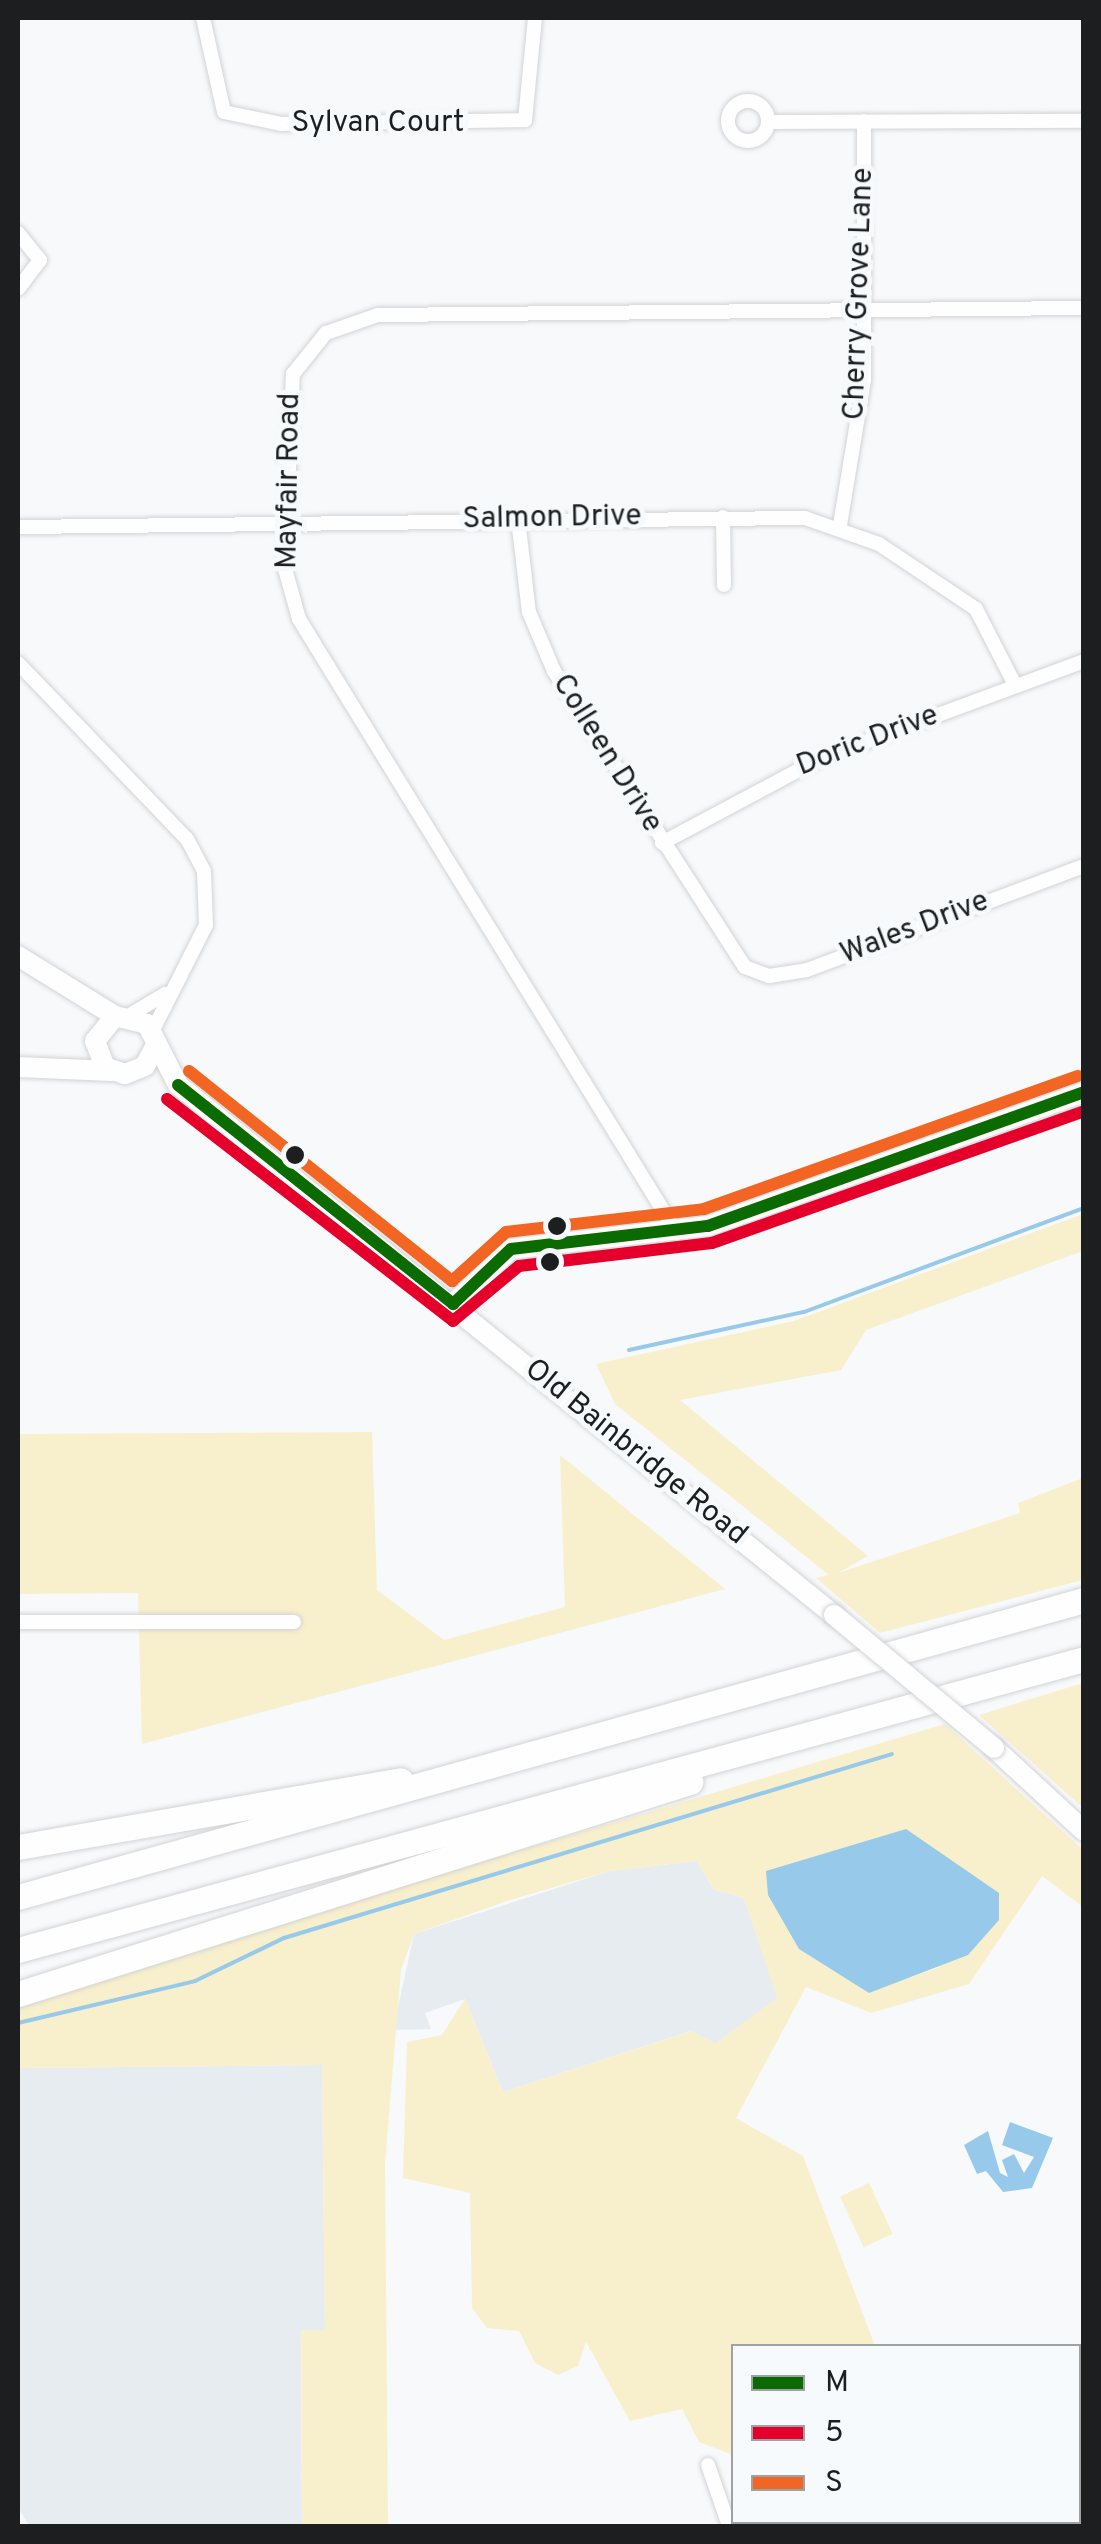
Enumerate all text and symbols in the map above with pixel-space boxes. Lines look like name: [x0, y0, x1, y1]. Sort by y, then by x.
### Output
street label: Sylvan Court: [292, 106, 464, 142]
street label: Cherry Grove Lane: [838, 167, 882, 421]
street label: Mayfair Road: [270, 393, 310, 569]
street label: Salmon Drive: [462, 499, 642, 539]
street label: Colleen Drive: [543, 668, 669, 840]
street label: Doric Drive: [792, 698, 944, 786]
street label: Wales Drive: [836, 884, 994, 974]
unlabelled marker: [285, 1145, 305, 1165]
unlabelled marker: [547, 1216, 567, 1236]
unlabelled marker: [540, 1252, 560, 1272]
street label: Old Bainbridge Road: [516, 1352, 754, 1554]
legend: [731, 2344, 1081, 2524]
text: M: [825, 2365, 849, 2402]
text: 5: [825, 2415, 844, 2452]
text: S: [825, 2465, 843, 2502]

